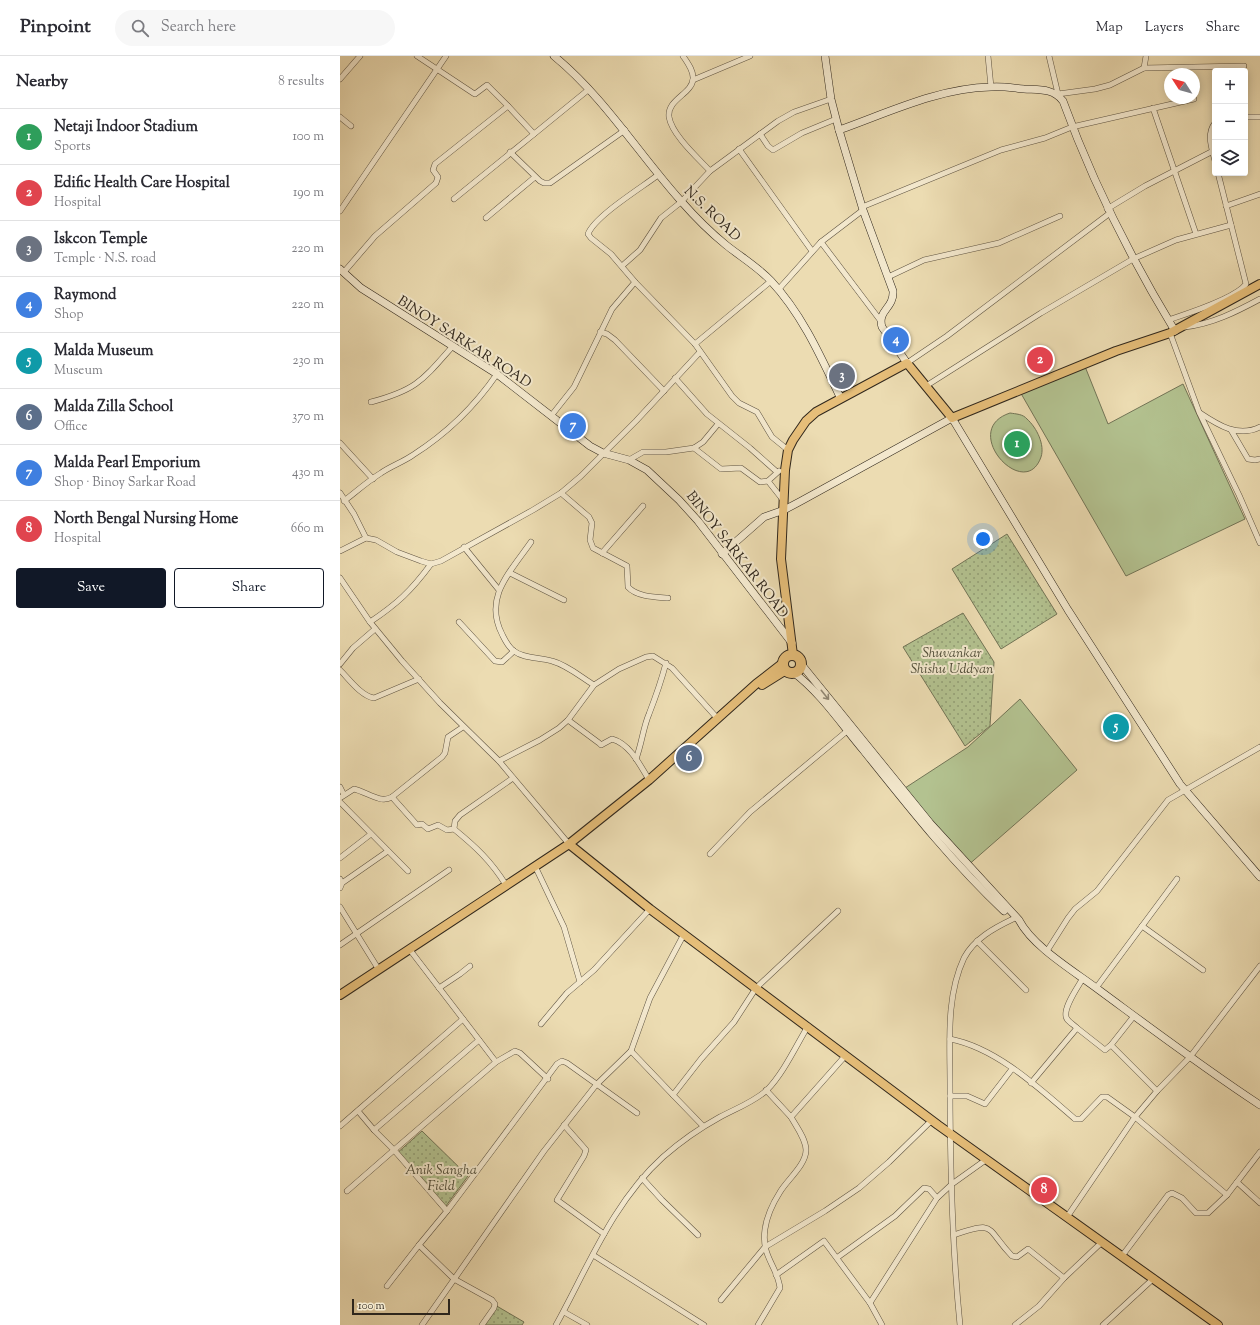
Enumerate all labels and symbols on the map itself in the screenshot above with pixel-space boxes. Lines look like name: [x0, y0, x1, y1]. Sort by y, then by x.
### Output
north arrow: [1164, 68, 1200, 104]
street label: N.S. ROAD: [679, 182, 745, 247]
street label: BINOY SARKAR ROAD: [393, 292, 535, 394]
pin: 4: [883, 325, 909, 355]
pin: 2: [1027, 345, 1053, 375]
pin: 3: [829, 361, 855, 391]
pin: 7: [560, 411, 586, 441]
pin: 1: [1004, 429, 1030, 459]
street label: BINOY SARKAR ROAD: [680, 487, 792, 623]
your location: [973, 529, 993, 549]
park label: Shuvankar Shishu Uddyan: [911, 644, 994, 680]
one-way arrow: [821, 689, 830, 700]
pin: 5: [1103, 712, 1129, 742]
pin: 6: [676, 743, 702, 773]
park label: Anik Sangha Field: [405, 1161, 477, 1197]
pin: 8: [1031, 1175, 1057, 1205]
scale bar: [352, 1297, 450, 1316]

